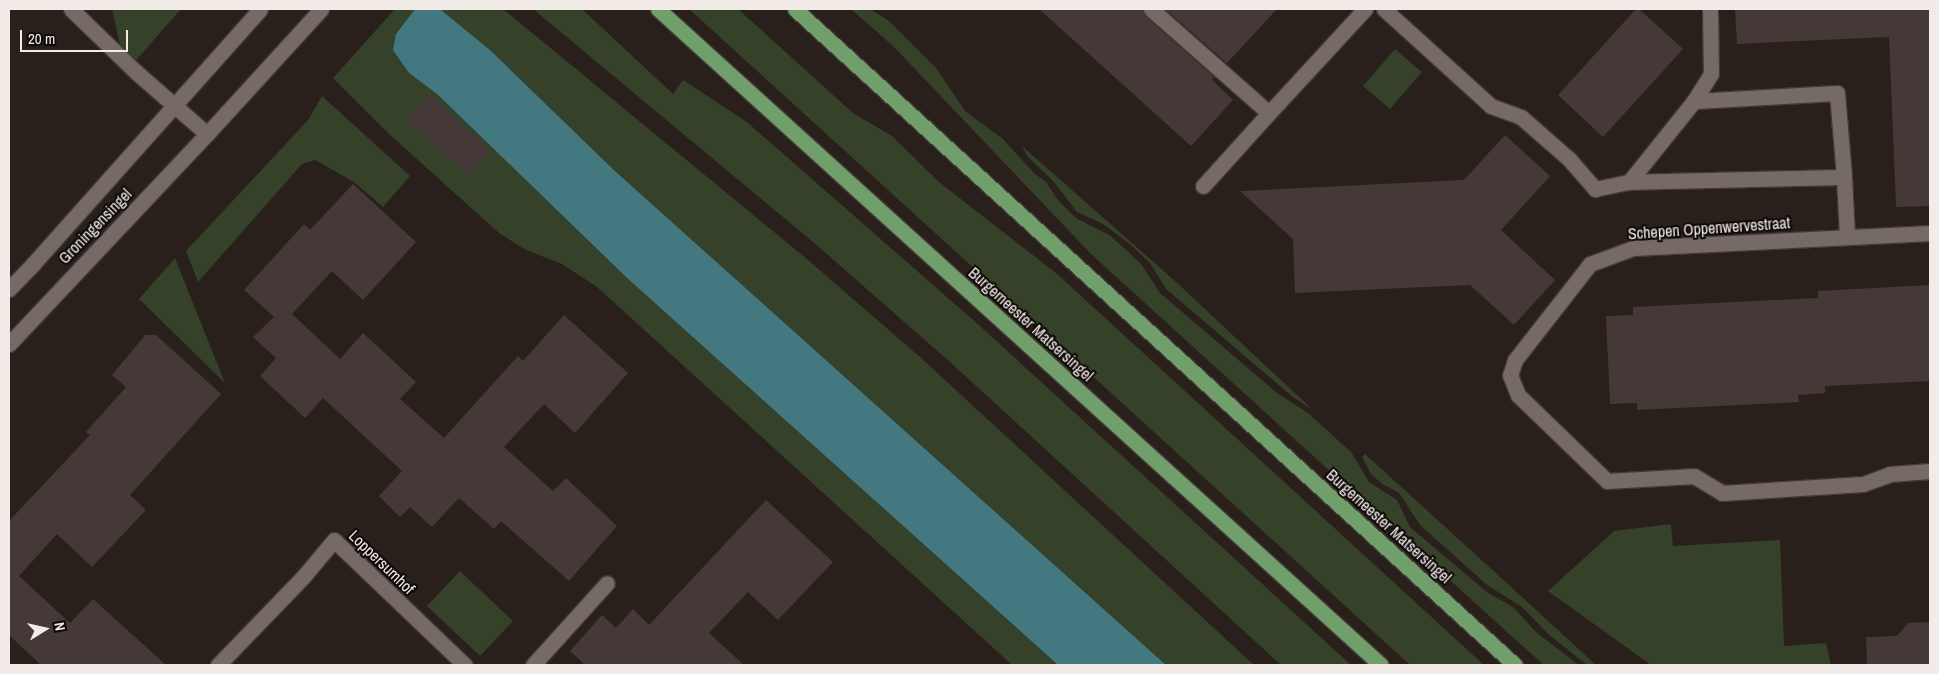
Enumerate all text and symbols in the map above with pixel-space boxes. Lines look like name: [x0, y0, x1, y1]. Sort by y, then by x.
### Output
scale bar: [22, 20, 130, 52]
text: 20 m: [28, 28, 55, 49]
street label: Groningensingel: [54, 184, 136, 268]
street label: Schepen Oppenwervestraat: [1627, 213, 1791, 243]
street label: Burgemeester Matsersingel: [965, 263, 1097, 385]
street label: Burgemeester Matsersingel: [1323, 465, 1455, 587]
street label: Loppersumhof: [345, 526, 419, 598]
north arrow: [20, 604, 70, 654]
text: N: [50, 621, 69, 632]

